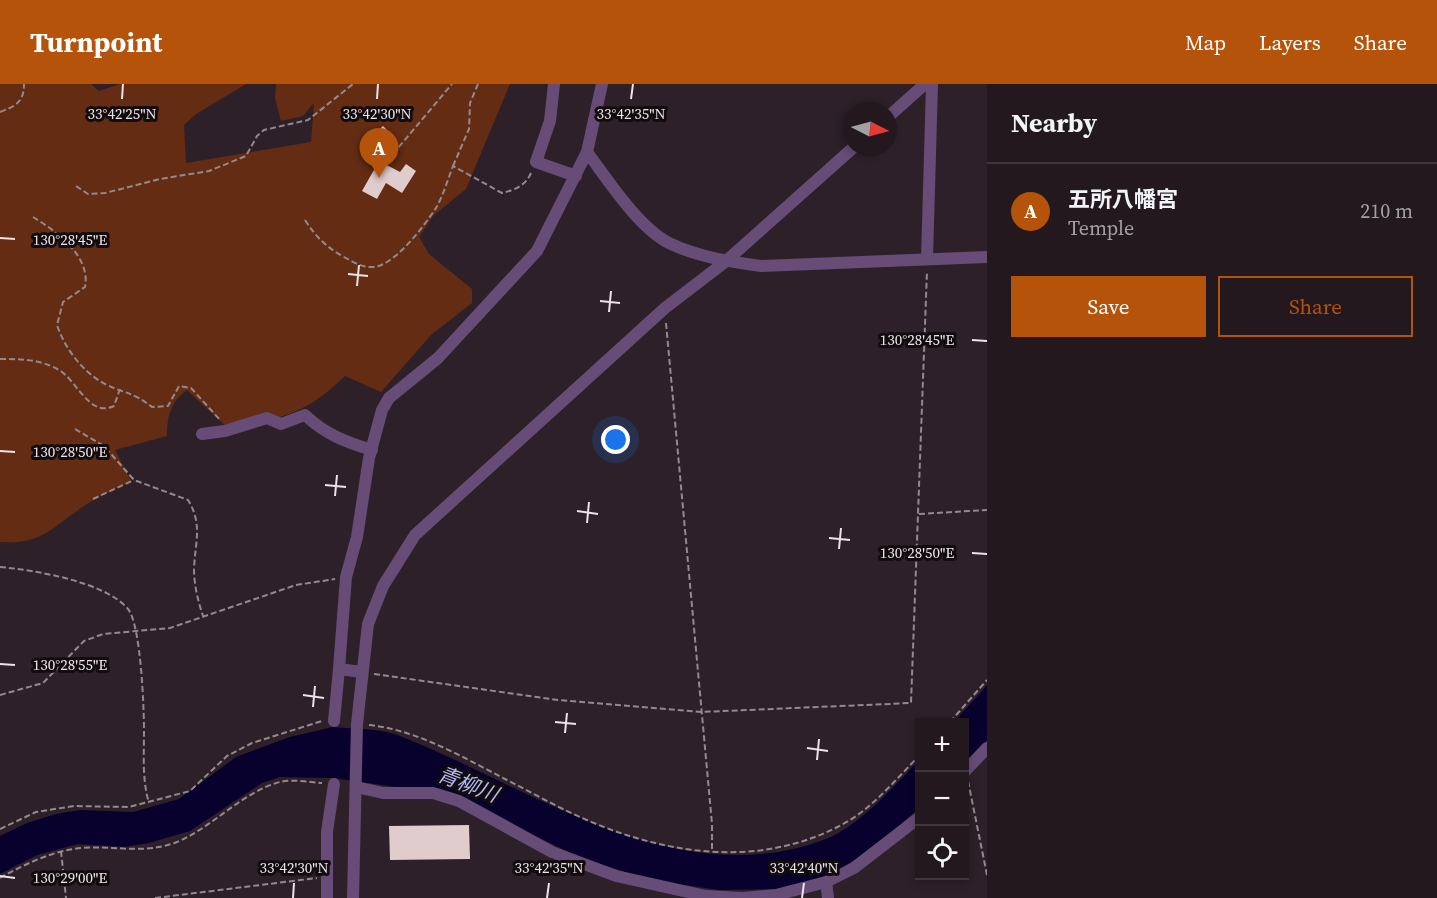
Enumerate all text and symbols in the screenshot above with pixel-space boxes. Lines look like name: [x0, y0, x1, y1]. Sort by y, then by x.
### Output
text: Turnpoint: [30, 23, 162, 61]
text: Map: [1185, 28, 1226, 57]
text: Layers: [1259, 28, 1321, 57]
text: Share: [1354, 28, 1407, 57]
north arrow: [843, 102, 897, 156]
text: 33°42'25"N: [87, 103, 157, 124]
text: 33°42'30"N: [342, 103, 412, 124]
text: 33°42'35"N: [596, 103, 666, 124]
text: Nearby: [1011, 105, 1097, 141]
pin: A: [360, 128, 398, 178]
text: 五所八幡宮: [1068, 184, 1178, 214]
text: A: [1024, 197, 1037, 225]
text: 210 m: [1360, 197, 1413, 225]
text: Temple: [1068, 214, 1134, 242]
text: 130°28'45"E: [33, 229, 107, 250]
button: Save: [1011, 276, 1206, 337]
button: Share: [1218, 276, 1413, 337]
text: 130°28'45"E: [880, 329, 954, 350]
your location: [601, 425, 630, 454]
text: 130°28'50"E: [33, 441, 107, 462]
text: 130°28'50"E: [880, 542, 954, 563]
text: 130°28'55"E: [33, 654, 107, 675]
map controls: [915, 718, 969, 880]
button: +: [915, 718, 969, 772]
water label: 青柳川: [433, 759, 504, 810]
button: −: [915, 772, 969, 826]
button: locate: [915, 826, 969, 880]
text: 33°42'30"N: [259, 857, 329, 878]
text: 33°42'35"N: [514, 857, 584, 878]
text: 33°42'40"N: [769, 857, 839, 878]
text: 130°29'00"E: [33, 867, 107, 888]

